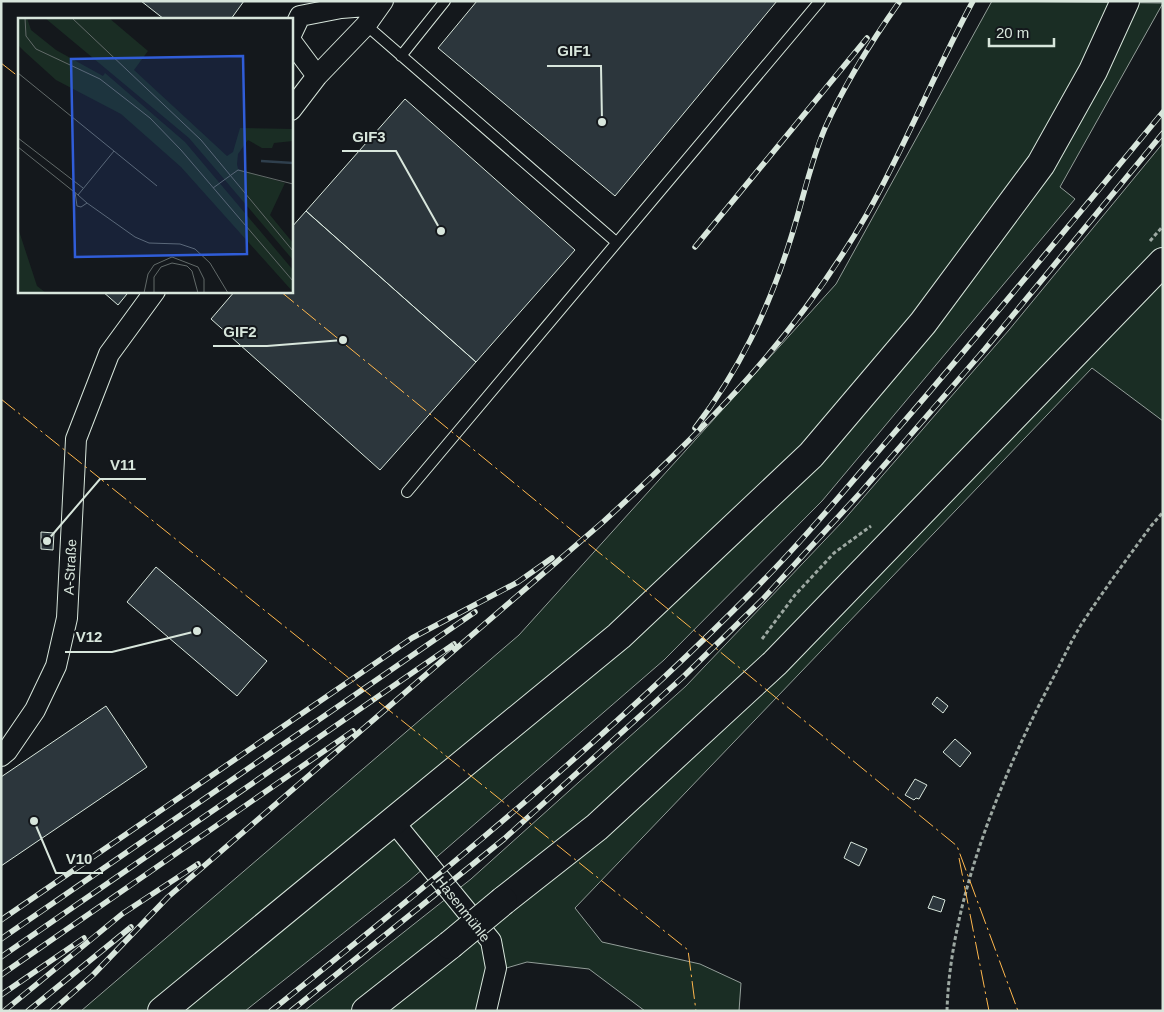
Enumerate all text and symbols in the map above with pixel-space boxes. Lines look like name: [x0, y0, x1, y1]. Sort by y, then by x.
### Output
scale bar: [989, 15, 1054, 47]
inset map: [18, 18, 292, 292]
text: 20 m: [996, 24, 1029, 41]
callout: GIF1: [547, 36, 601, 66]
text: GIF1: [557, 42, 591, 59]
callout: GIF3: [342, 121, 396, 151]
text: GIF3: [352, 128, 386, 145]
callout: GIF2: [213, 316, 267, 346]
text: GIF2: [223, 323, 257, 340]
callout: V11: [100, 449, 146, 479]
text: V11: [110, 456, 136, 473]
street label: A-Straße: [61, 538, 79, 595]
callout: V12: [65, 622, 112, 652]
text: V12: [76, 628, 102, 645]
callout: V10: [56, 843, 103, 873]
text: V10: [66, 850, 92, 867]
street label: Hasenmühle: [432, 873, 494, 945]

